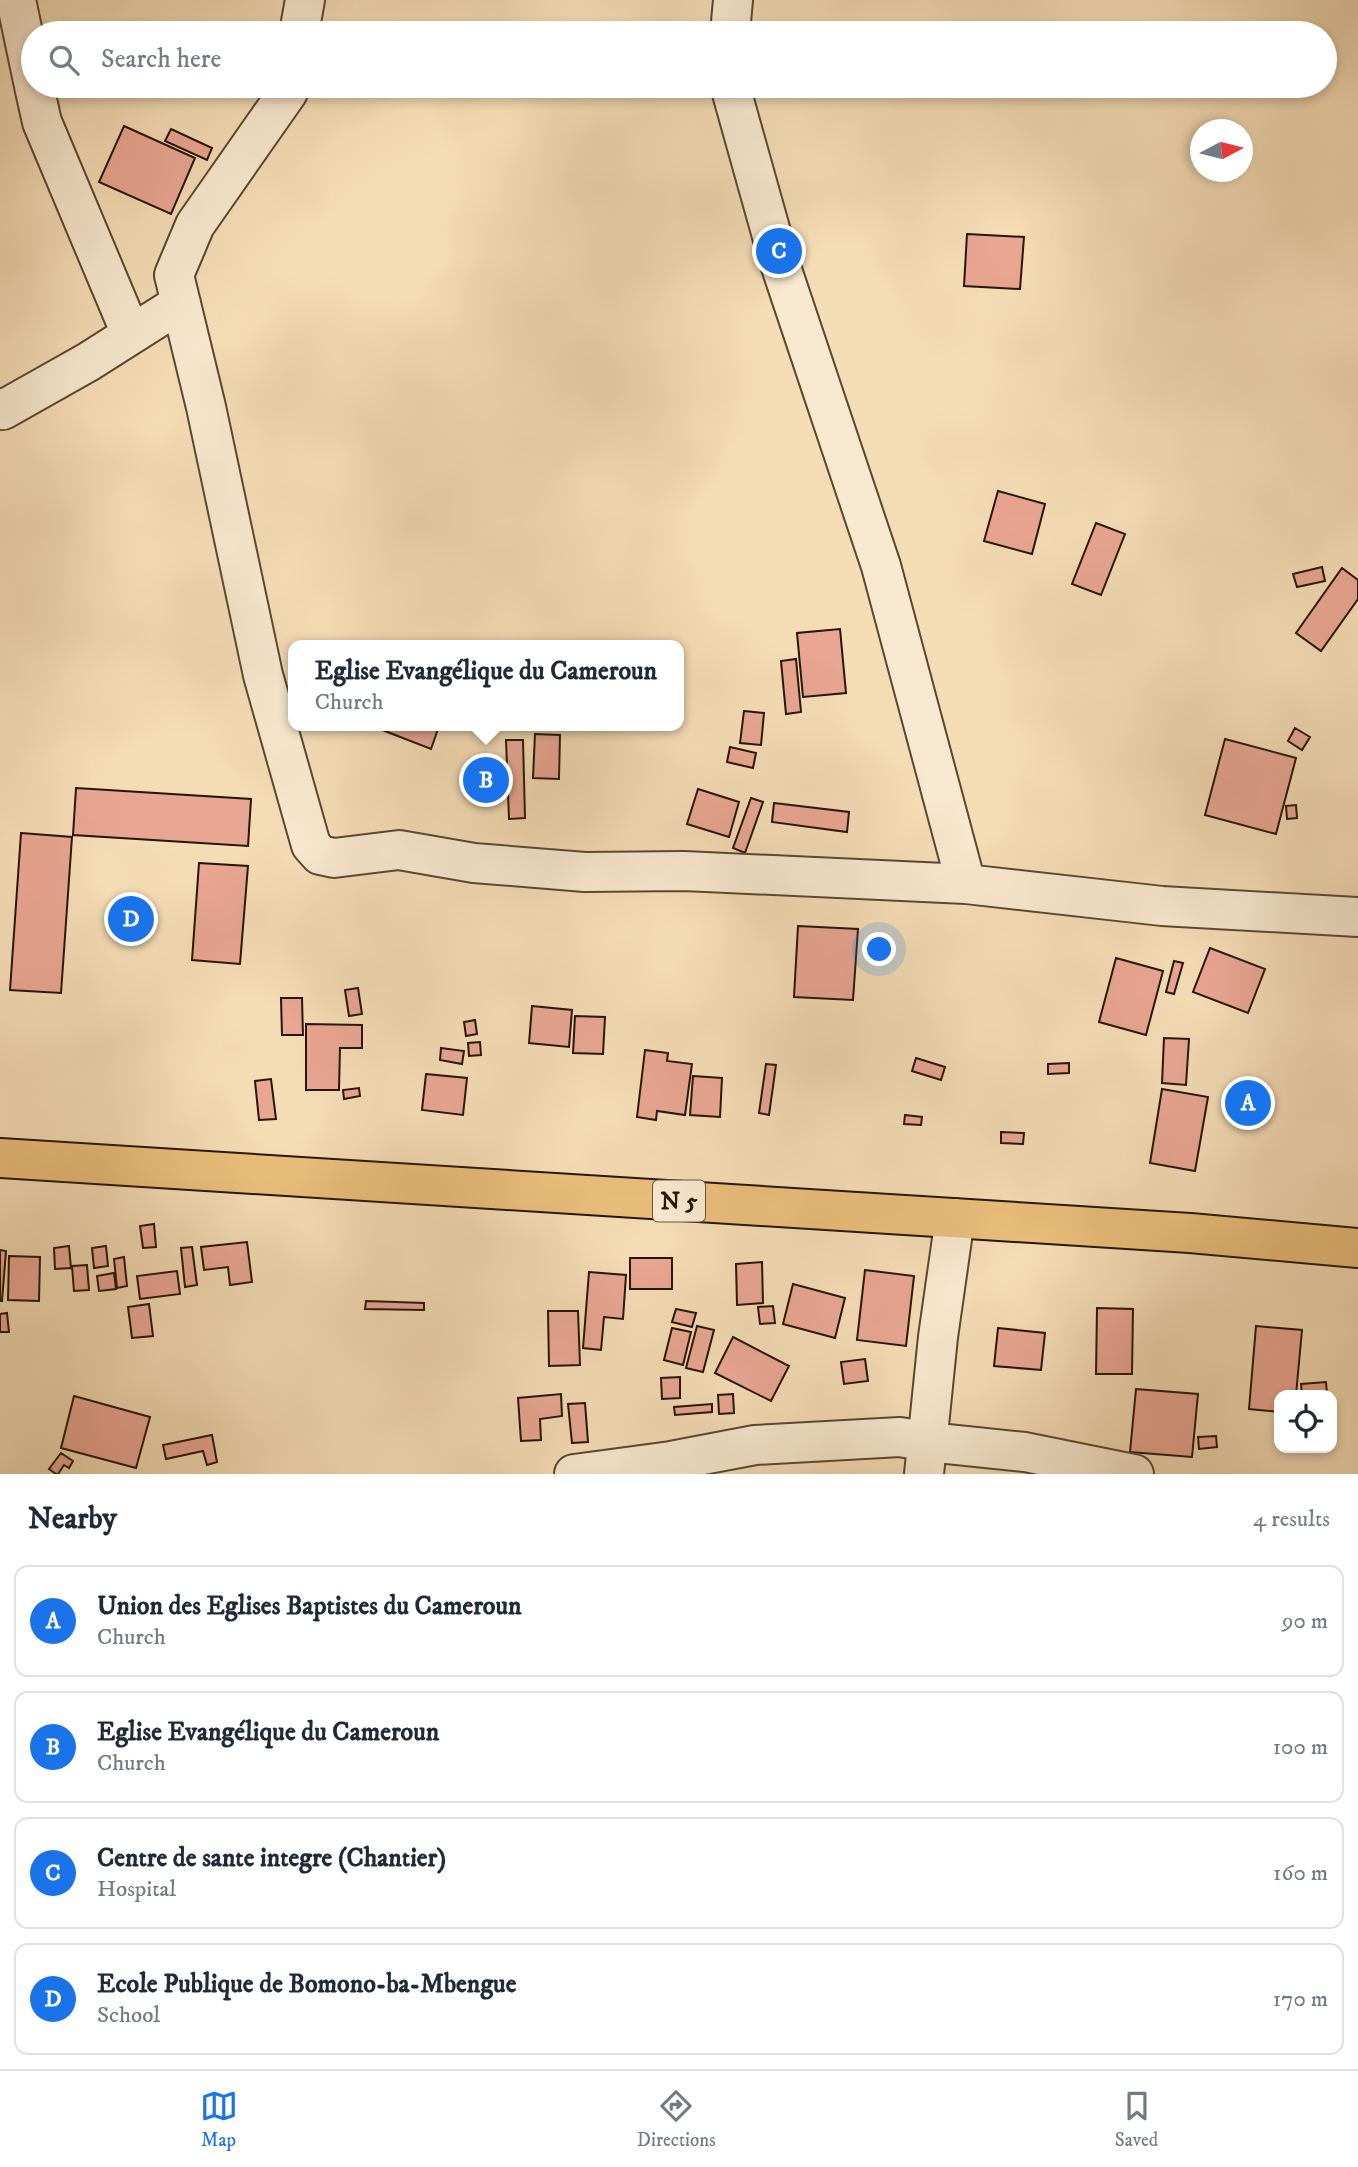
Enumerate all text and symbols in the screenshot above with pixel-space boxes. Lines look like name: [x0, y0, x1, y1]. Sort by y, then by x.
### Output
search box: [21, 21, 1337, 98]
icon: search: [45, 41, 83, 79]
text: Search here: [101, 43, 221, 76]
north arrow: [1190, 119, 1253, 182]
pin: C: [756, 225, 802, 277]
popup: [288, 640, 684, 731]
text: Eglise Evangélique du Cameroun: [315, 655, 657, 688]
text: Church: [315, 688, 384, 717]
pin: B: [463, 754, 509, 806]
pin: D: [108, 893, 154, 945]
your location: [862, 932, 896, 966]
pin: A: [1225, 1077, 1271, 1129]
road number: N 5: [653, 1181, 705, 1222]
map controls: [1274, 1390, 1337, 1453]
button: locate: [1274, 1390, 1337, 1453]
text: Nearby: [28, 1501, 117, 1538]
text: 4 results: [1253, 1505, 1330, 1534]
text: Union des Eglises Baptistes du Cameroun: [97, 1590, 522, 1623]
text: A: [46, 1607, 60, 1636]
text: 90 m: [1282, 1607, 1328, 1636]
text: Church: [97, 1623, 166, 1652]
text: Eglise Evangélique du Cameroun: [97, 1716, 439, 1749]
text: B: [46, 1733, 60, 1762]
text: 100 m: [1273, 1733, 1328, 1762]
text: Church: [97, 1749, 166, 1778]
text: Centre de sante integre (Chantier): [97, 1842, 446, 1875]
text: C: [45, 1859, 61, 1888]
text: 160 m: [1273, 1859, 1328, 1888]
text: Hospital: [97, 1875, 176, 1904]
text: Ecole Publique de Bomono-ba-Mbengue: [97, 1968, 516, 2001]
text: D: [44, 1985, 62, 2014]
text: 170 m: [1273, 1985, 1328, 2014]
text: School: [97, 2001, 160, 2030]
tab: Map: [200, 2087, 238, 2152]
tab: Directions: [637, 2087, 716, 2152]
tab: Saved: [1115, 2087, 1158, 2152]

